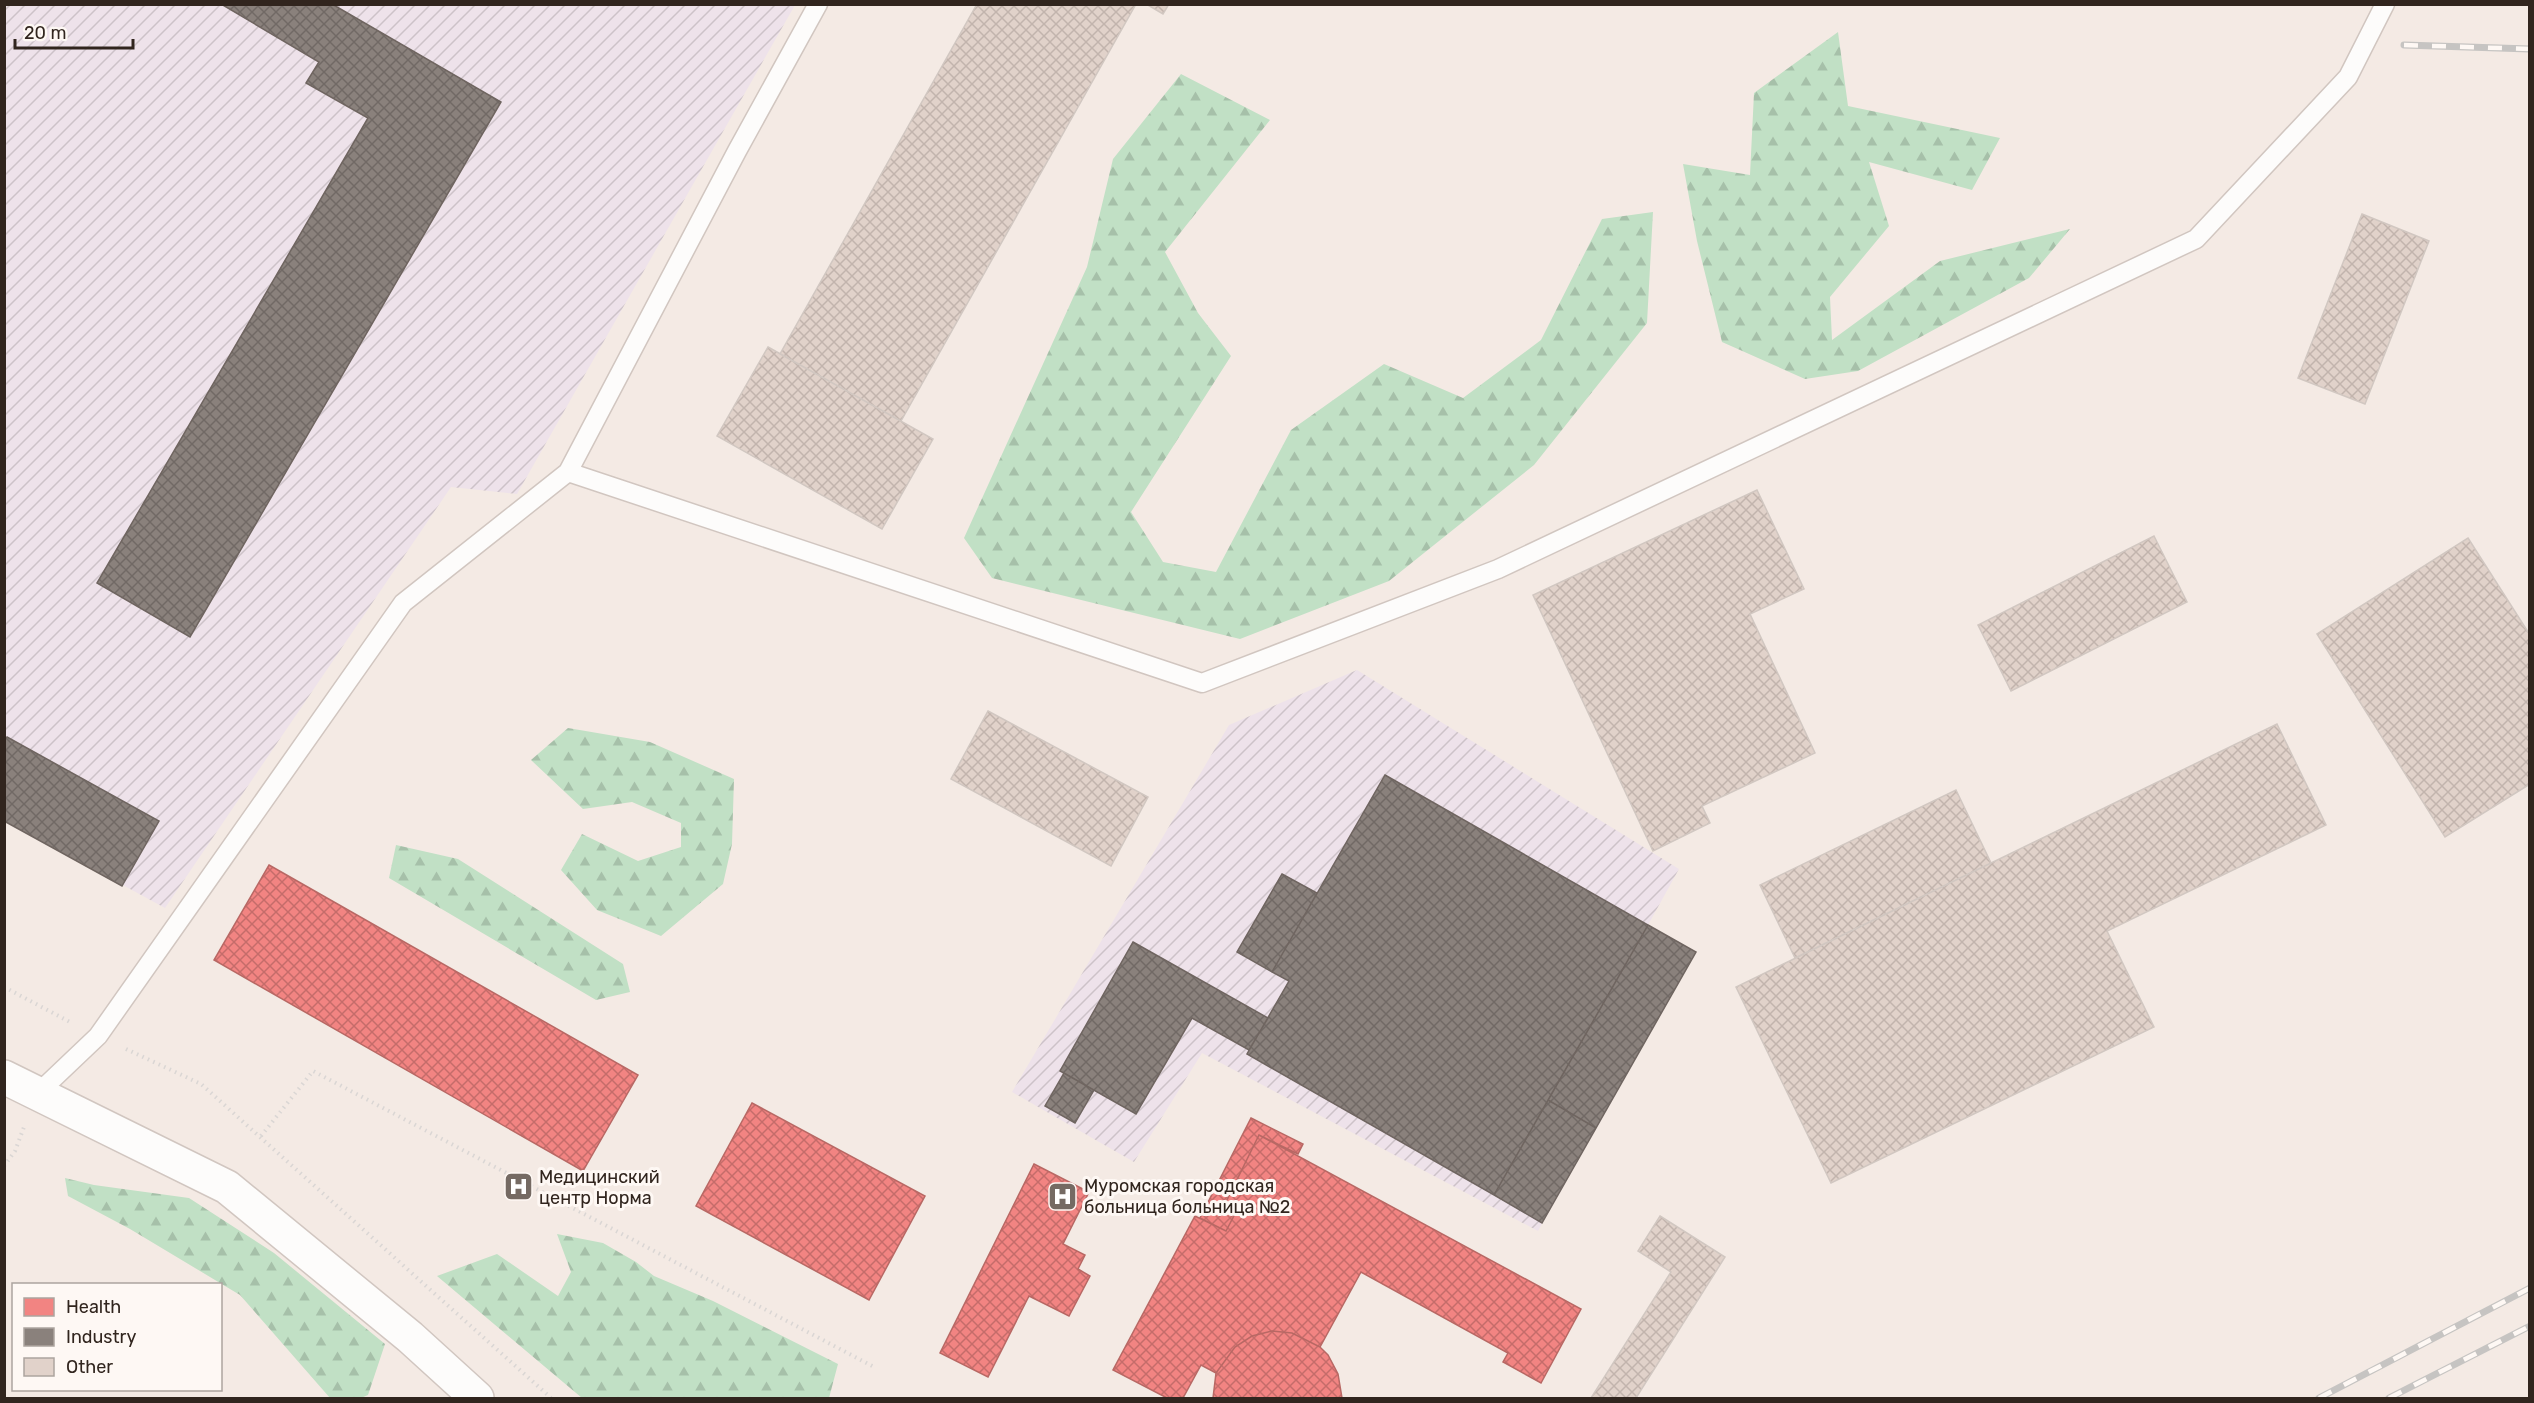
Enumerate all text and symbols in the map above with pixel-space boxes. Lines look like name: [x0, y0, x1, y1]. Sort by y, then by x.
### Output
scale bar: [15, 12, 134, 50]
text: 20 m: [24, 22, 66, 44]
place label: Медицинский центр Норма: [539, 1166, 660, 1209]
hospital icon: Медицинский центр Норма: [502, 1171, 534, 1203]
place label: Муромская городская больница больница №2: [1084, 1175, 1290, 1218]
hospital icon: Муромская городская больница больница №2: [1047, 1180, 1079, 1212]
legend: [12, 1283, 222, 1391]
text: Health: [66, 1296, 121, 1318]
text: Industry: [66, 1326, 136, 1348]
text: Other: [66, 1356, 113, 1378]

